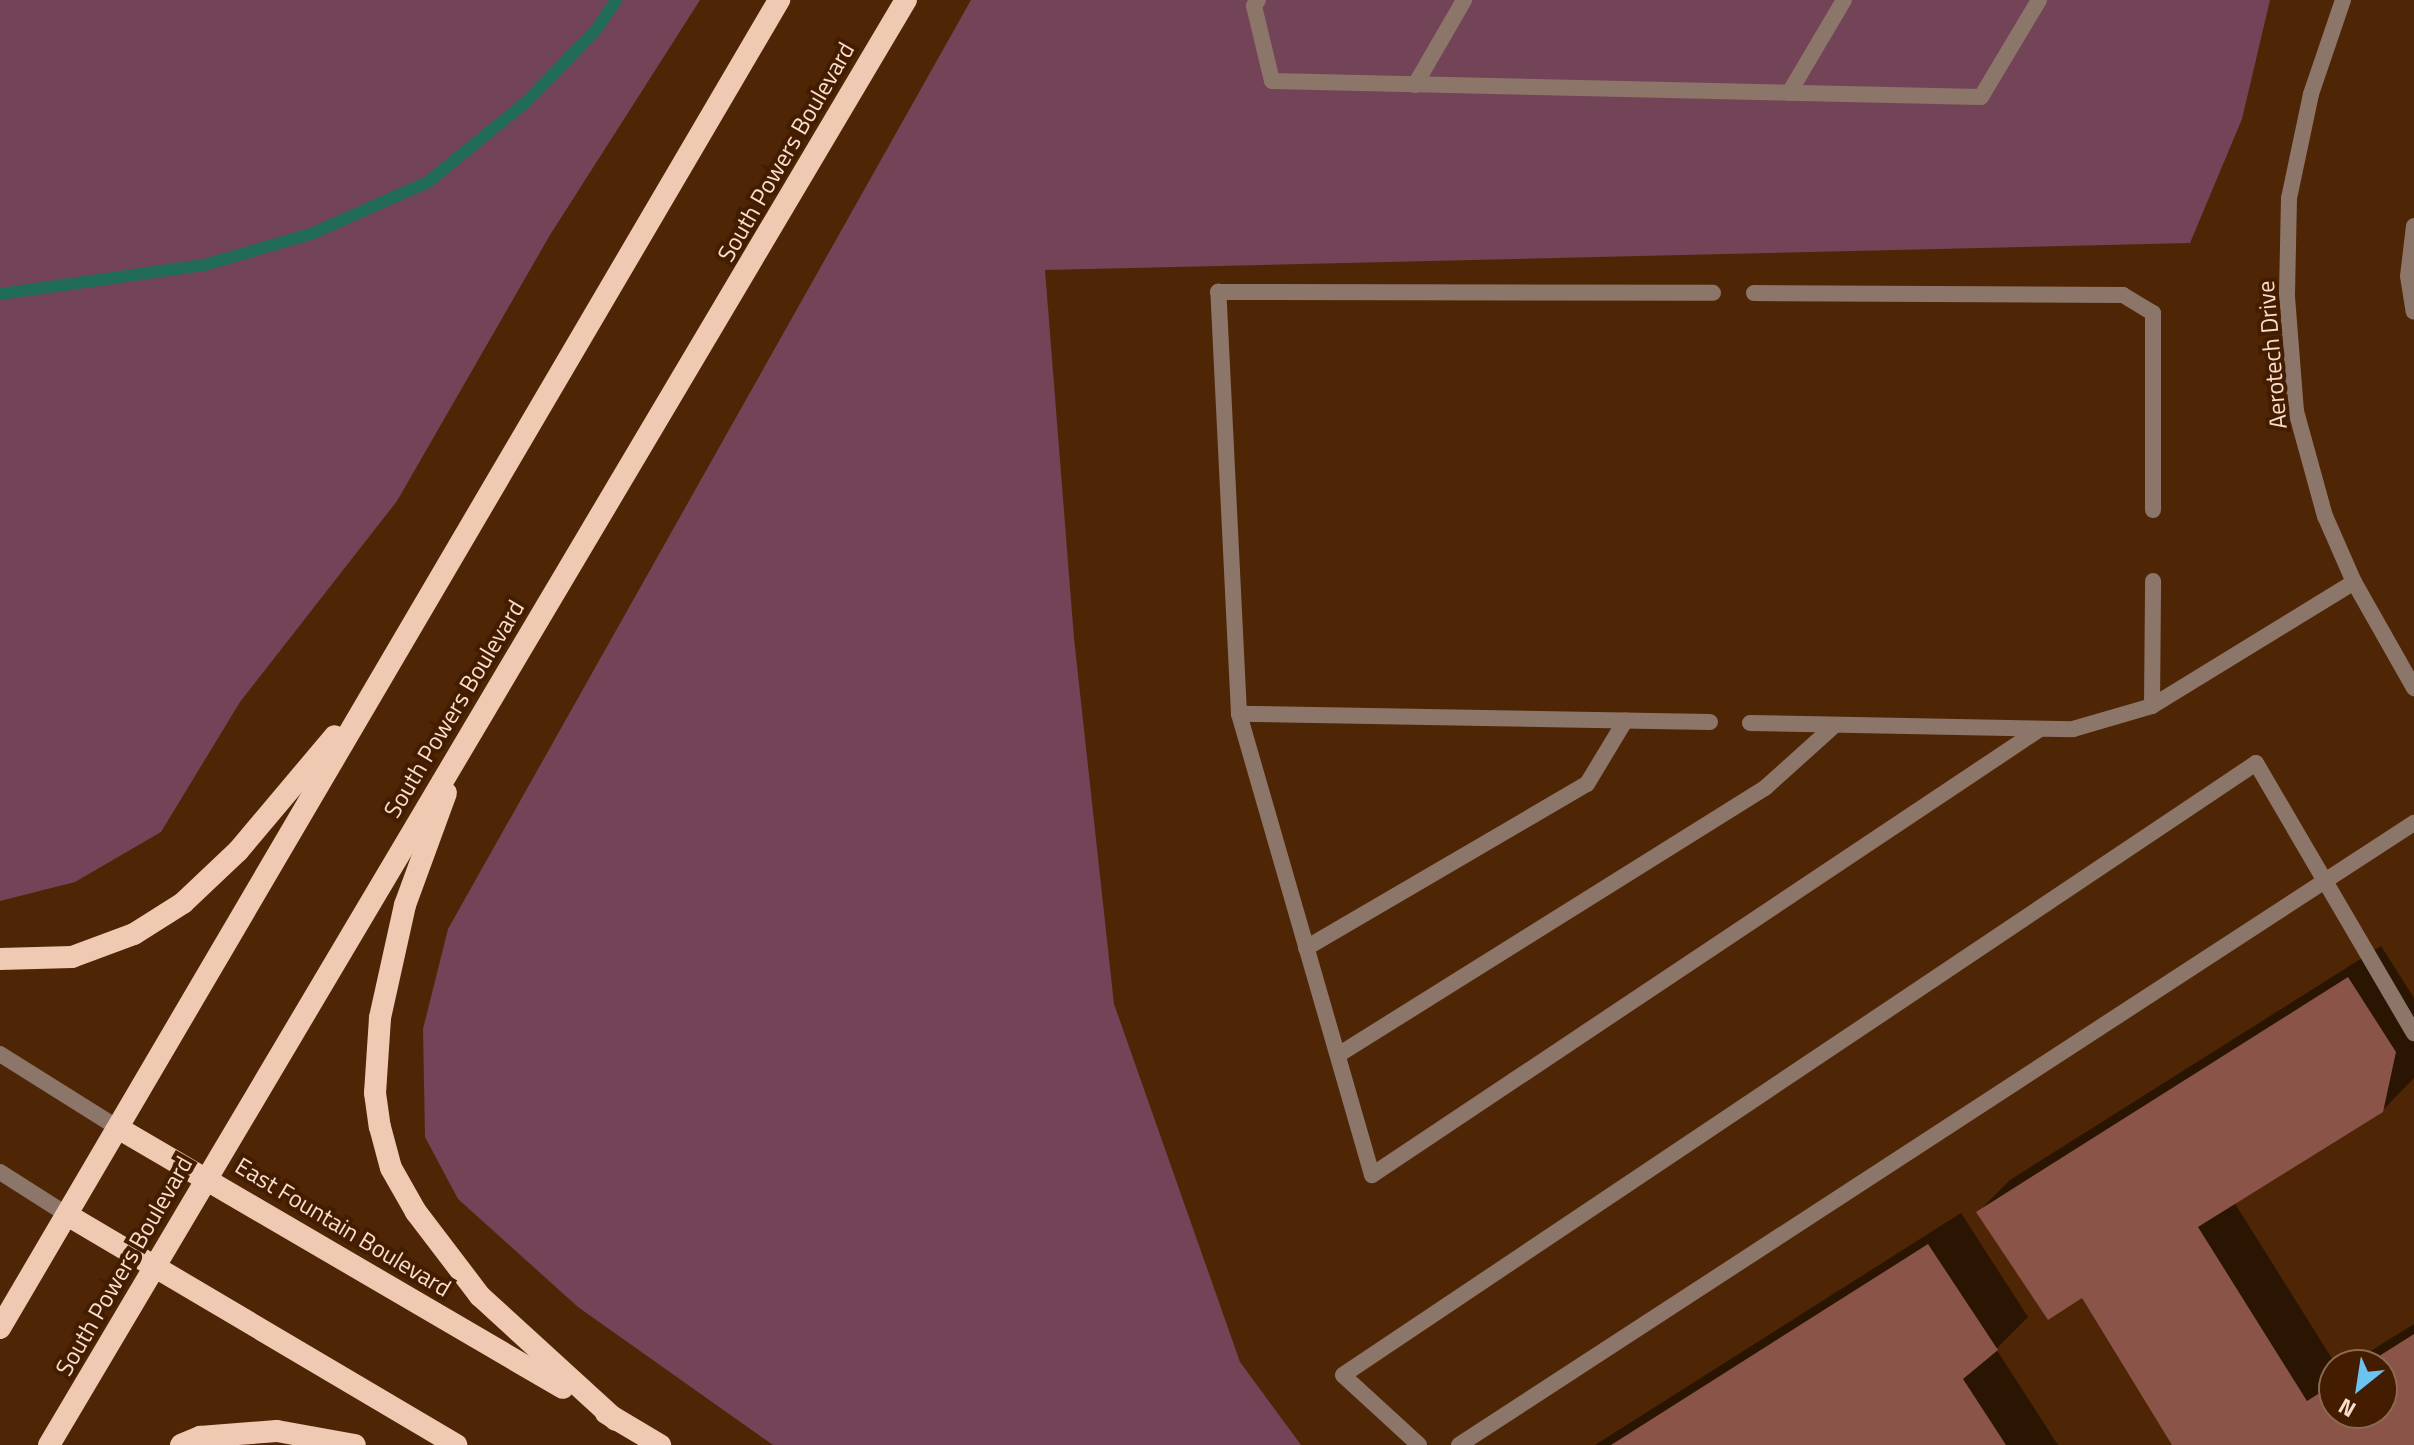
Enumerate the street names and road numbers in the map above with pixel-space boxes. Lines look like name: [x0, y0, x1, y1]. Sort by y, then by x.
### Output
street label: South Powers Boulevard: [711, 37, 861, 267]
street label: Aerotech Drive: [2251, 280, 2293, 430]
street label: South Powers Boulevard: [378, 595, 530, 823]
street label: South Powers Boulevard: [49, 1151, 199, 1381]
street label: East Fountain Boulevard: [230, 1151, 456, 1303]

